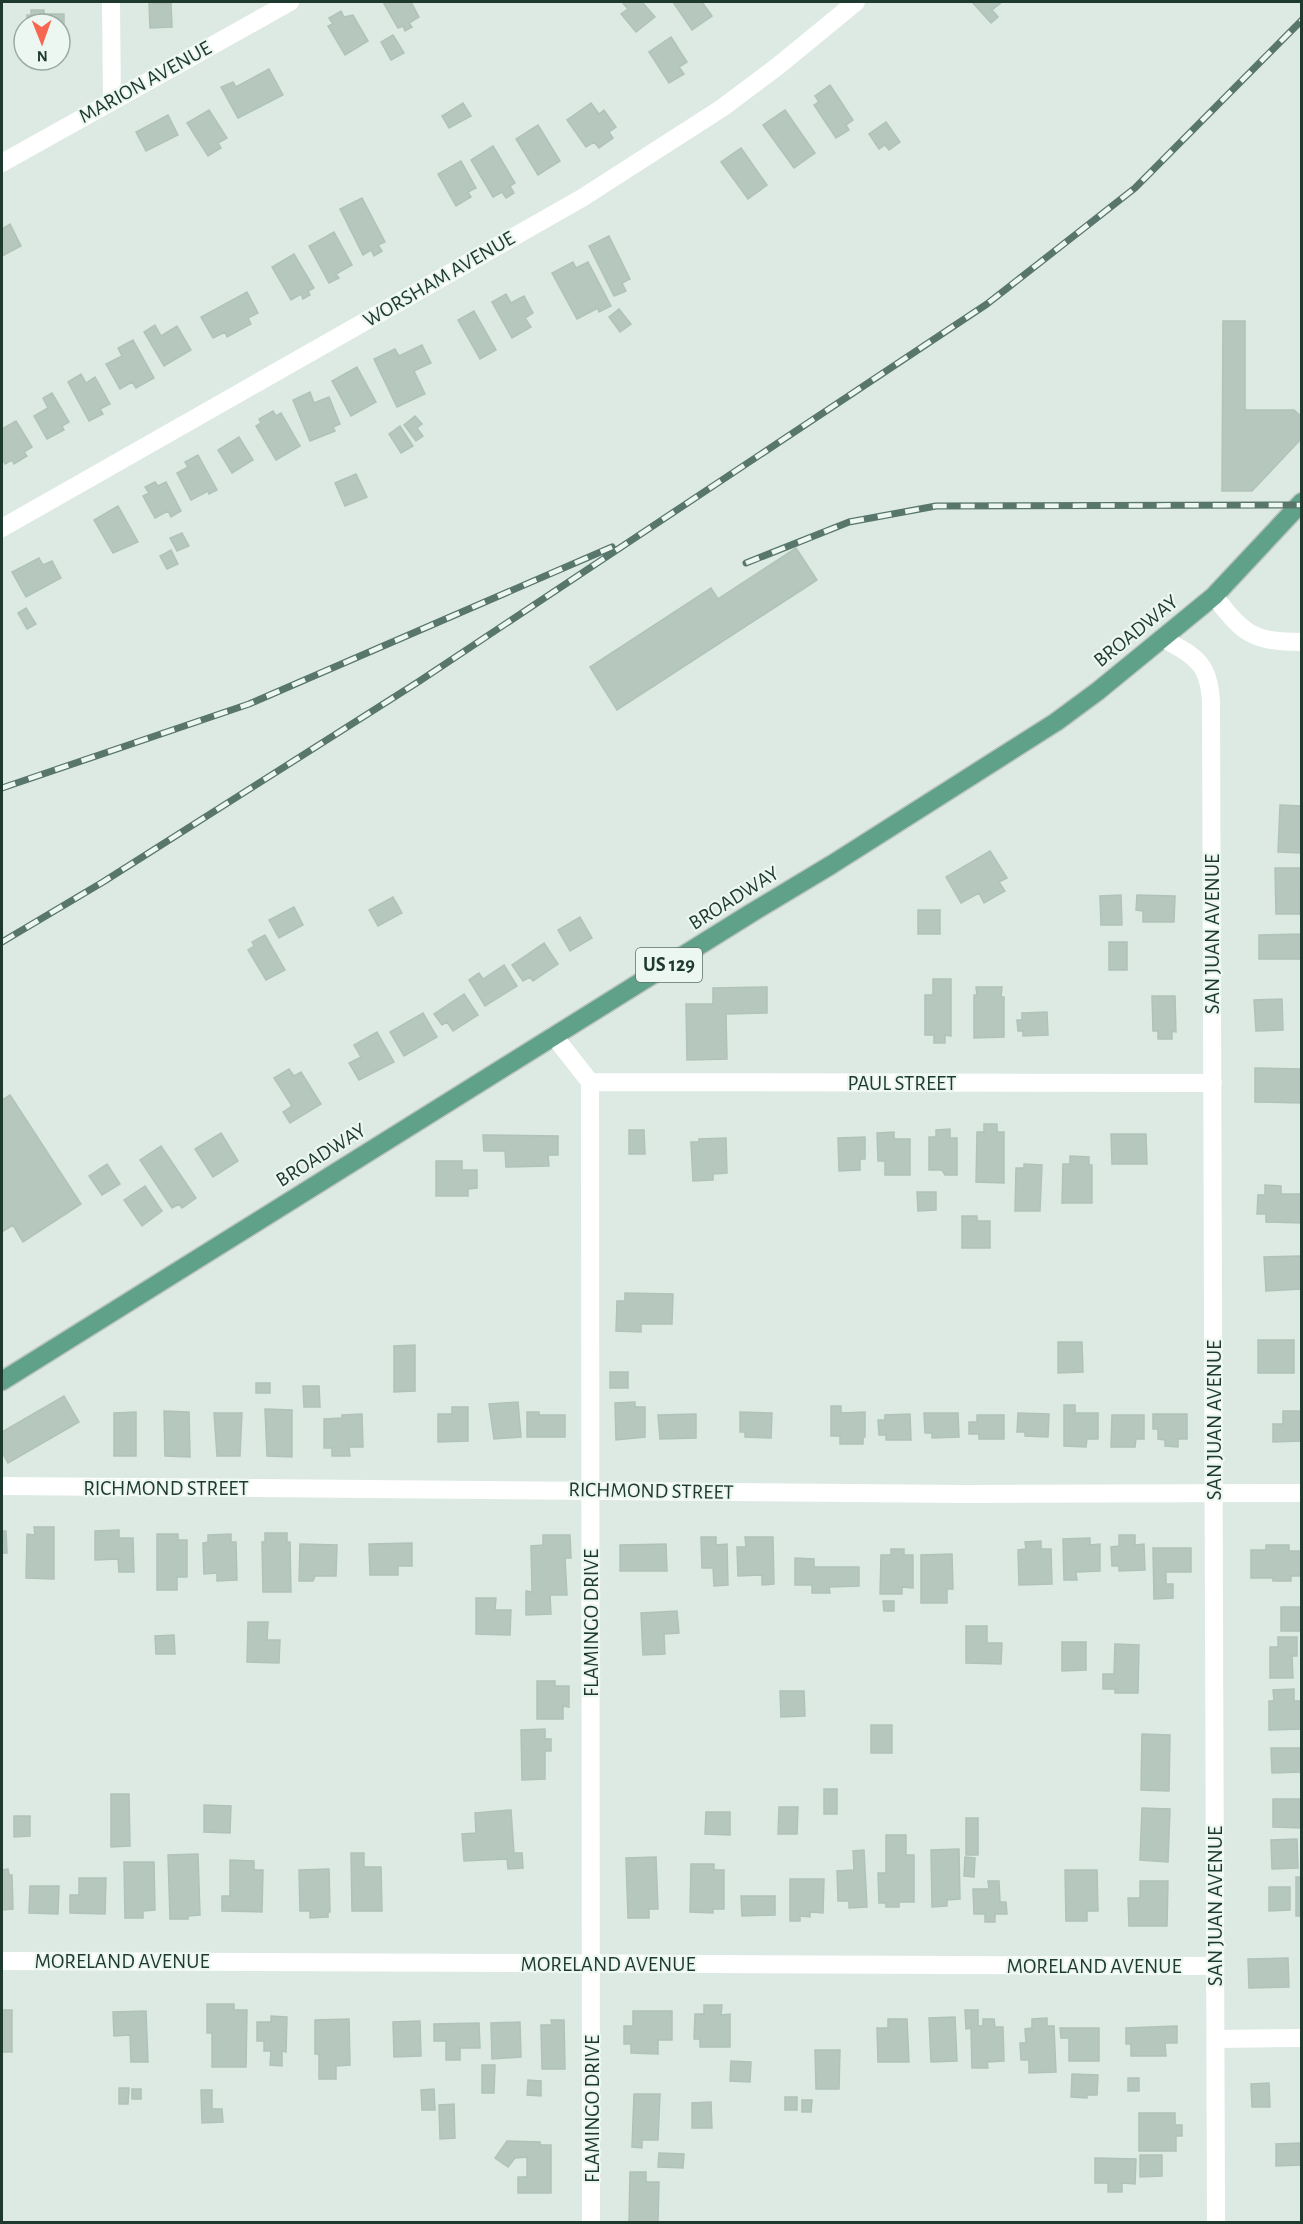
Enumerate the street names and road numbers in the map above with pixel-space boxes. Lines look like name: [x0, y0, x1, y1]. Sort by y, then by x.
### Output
street label: MARION AVENUE: [75, 37, 215, 127]
street label: WORSHAM AVENUE: [360, 227, 518, 331]
street label: BROADWAY: [1090, 591, 1182, 671]
street label: SAN JUAN AVENUE: [1202, 854, 1223, 1014]
street label: BROADWAY: [685, 862, 783, 934]
road number: US 129: [636, 948, 702, 982]
street label: PAUL STREET: [847, 1073, 957, 1094]
street label: BROADWAY: [272, 1119, 370, 1191]
street label: SAN JUAN AVENUE: [1204, 1340, 1225, 1500]
street label: RICHMOND STREET: [83, 1478, 249, 1499]
street label: RICHMOND STREET: [568, 1479, 734, 1503]
street label: FLAMINGO DRIVE: [581, 1549, 602, 1697]
street label: SAN JUAN AVENUE: [1205, 1826, 1226, 1986]
street label: MORELAND AVENUE: [34, 1951, 210, 1972]
street label: MORELAND AVENUE: [520, 1954, 696, 1975]
street label: MORELAND AVENUE: [1006, 1956, 1182, 1977]
street label: FLAMINGO DRIVE: [582, 2035, 603, 2183]

